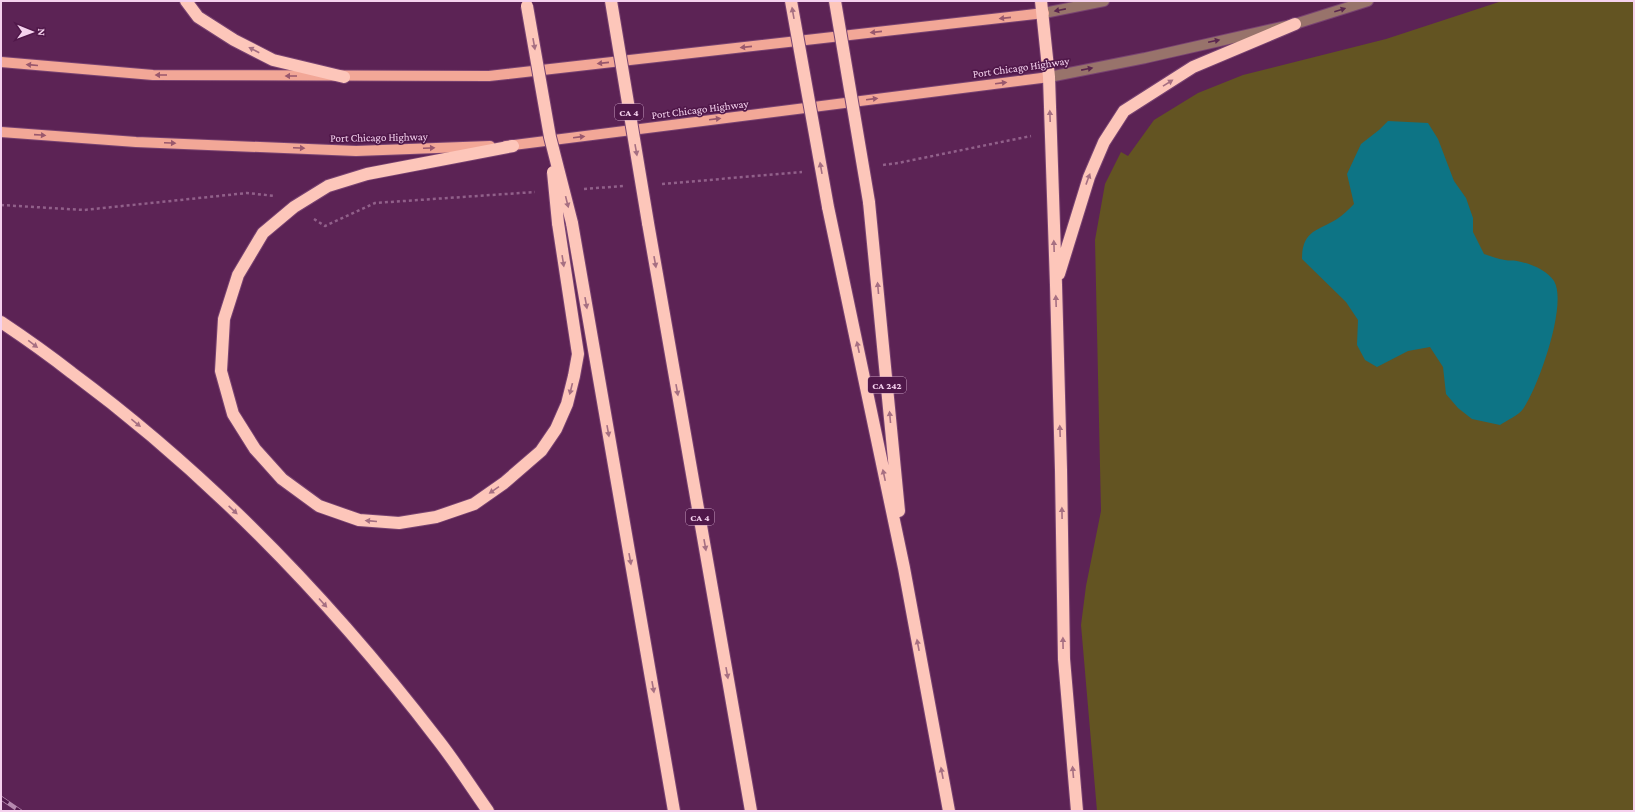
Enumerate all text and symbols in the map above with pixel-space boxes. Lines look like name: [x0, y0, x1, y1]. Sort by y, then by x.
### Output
one-way arrow: [790, 7, 796, 19]
one-way arrow: [1054, 7, 1066, 13]
one-way arrow: [1334, 7, 1346, 13]
north arrow: [12, 12, 52, 52]
one-way arrow: [999, 14, 1011, 21]
text: N: [36, 28, 48, 37]
one-way arrow: [870, 29, 882, 35]
one-way arrow: [531, 38, 537, 51]
one-way arrow: [1208, 38, 1220, 44]
one-way arrow: [740, 44, 753, 50]
one-way arrow: [248, 47, 259, 53]
street label: Port Chicago Highway: [972, 54, 1071, 81]
one-way arrow: [597, 60, 609, 66]
one-way arrow: [26, 61, 38, 68]
one-way arrow: [1081, 66, 1093, 72]
one-way arrow: [154, 72, 167, 78]
one-way arrow: [284, 73, 297, 79]
one-way arrow: [1163, 79, 1173, 87]
one-way arrow: [995, 80, 1007, 86]
one-way arrow: [866, 96, 878, 103]
street label: Port Chicago Highway: [651, 97, 750, 122]
road number: CA 4: [615, 104, 643, 120]
one-way arrow: [1047, 109, 1053, 122]
one-way arrow: [709, 116, 721, 123]
street label: Port Chicago Highway: [330, 130, 429, 145]
one-way arrow: [34, 131, 46, 138]
one-way arrow: [573, 134, 585, 140]
one-way arrow: [164, 140, 177, 146]
one-way arrow: [633, 144, 639, 156]
one-way arrow: [293, 145, 305, 152]
one-way arrow: [423, 145, 436, 151]
one-way arrow: [818, 162, 824, 175]
one-way arrow: [1086, 173, 1092, 185]
one-way arrow: [564, 196, 570, 208]
one-way arrow: [1051, 240, 1058, 252]
one-way arrow: [561, 255, 567, 267]
one-way arrow: [652, 255, 658, 268]
one-way arrow: [874, 282, 881, 294]
one-way arrow: [1053, 294, 1059, 307]
one-way arrow: [583, 297, 589, 309]
one-way arrow: [28, 340, 39, 348]
one-way arrow: [854, 341, 860, 354]
road number: CA 242: [868, 377, 906, 393]
one-way arrow: [675, 383, 681, 396]
one-way arrow: [568, 384, 574, 396]
one-way arrow: [886, 411, 893, 423]
one-way arrow: [131, 419, 142, 428]
one-way arrow: [1057, 424, 1063, 437]
one-way arrow: [605, 425, 611, 437]
one-way arrow: [881, 468, 887, 481]
one-way arrow: [489, 486, 500, 494]
one-way arrow: [228, 505, 238, 515]
one-way arrow: [1058, 507, 1065, 519]
road number: CA 4: [686, 509, 714, 525]
one-way arrow: [365, 517, 377, 524]
one-way arrow: [702, 539, 708, 551]
one-way arrow: [628, 553, 634, 565]
one-way arrow: [319, 598, 328, 608]
one-way arrow: [1060, 636, 1066, 649]
one-way arrow: [915, 639, 921, 651]
one-way arrow: [724, 667, 730, 679]
one-way arrow: [650, 681, 656, 693]
one-way arrow: [1070, 766, 1077, 778]
one-way arrow: [939, 767, 945, 779]

